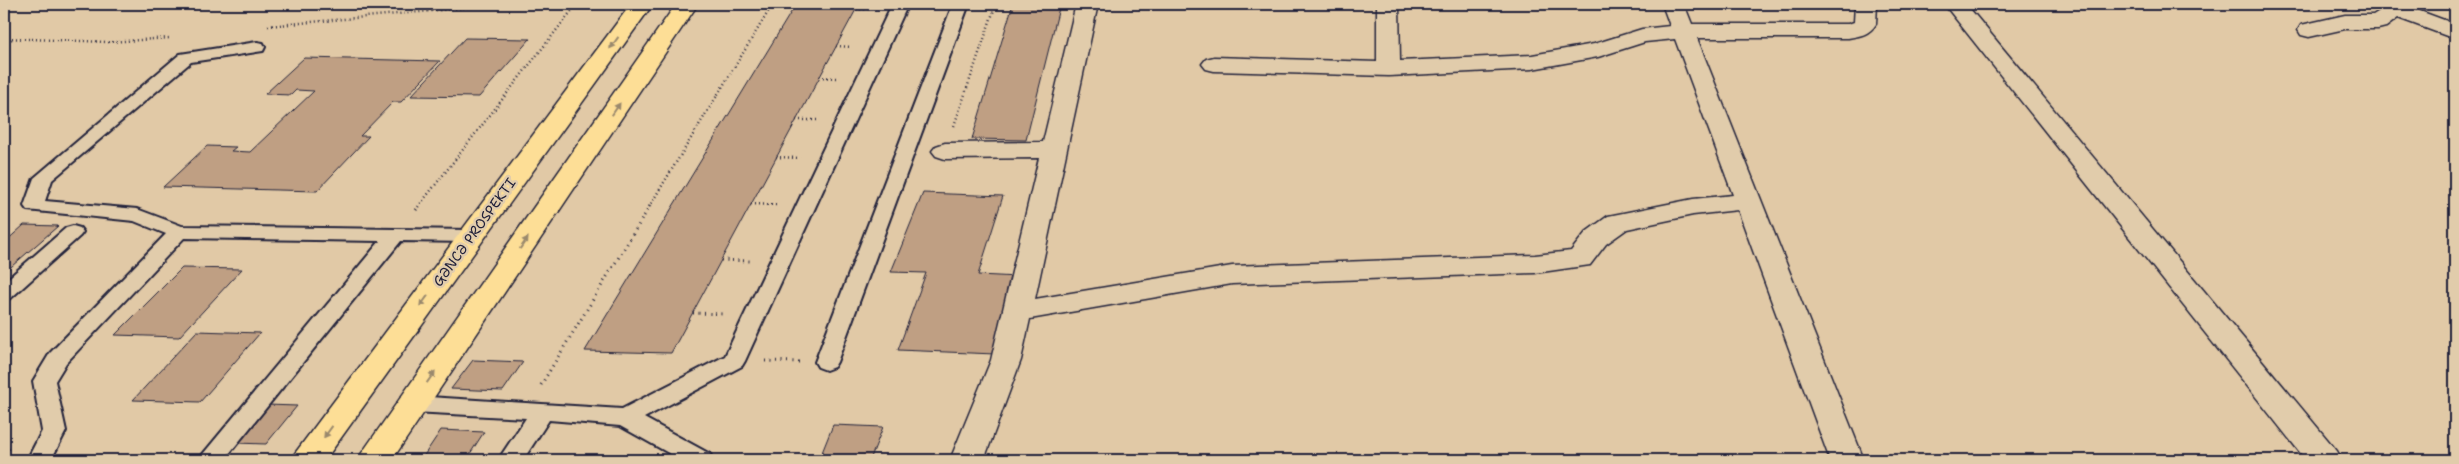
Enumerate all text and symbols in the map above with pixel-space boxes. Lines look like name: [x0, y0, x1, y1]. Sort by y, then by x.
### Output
one-way arrow: [609, 36, 619, 50]
one-way arrow: [611, 103, 621, 116]
street label: GƏNCƏ PROSPEKTI: [429, 174, 520, 290]
one-way arrow: [519, 237, 529, 250]
one-way arrow: [418, 294, 429, 307]
one-way arrow: [426, 370, 436, 384]
one-way arrow: [323, 425, 333, 439]

